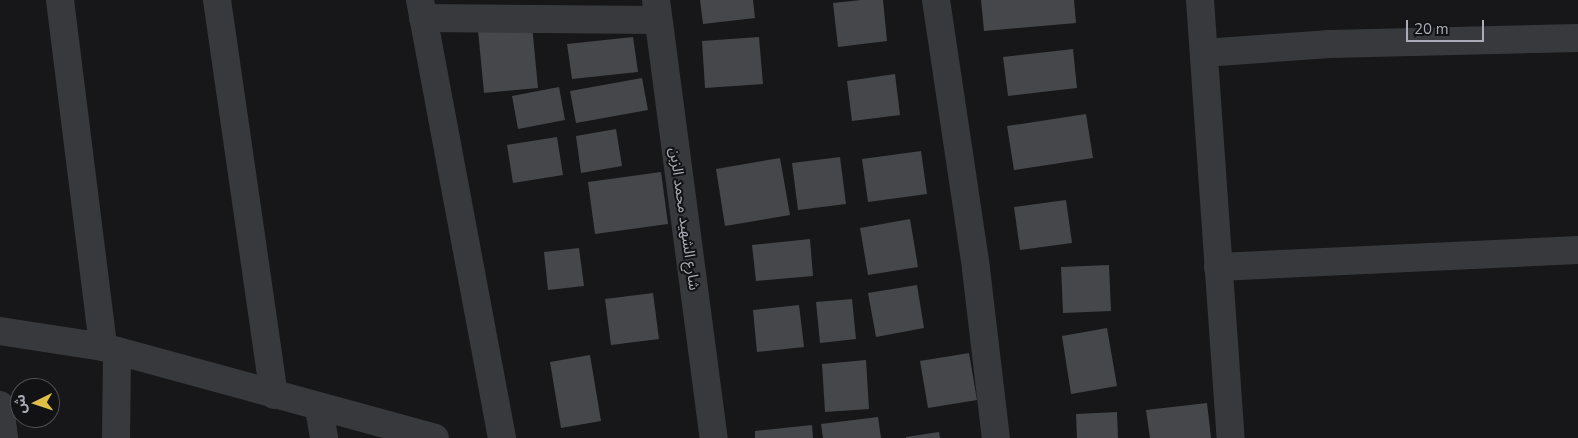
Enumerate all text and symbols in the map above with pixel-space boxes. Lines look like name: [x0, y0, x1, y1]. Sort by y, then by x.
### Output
scale bar: [1408, 10, 1486, 42]
text: 20 m: [1414, 19, 1449, 39]
street label: شارع الشهيد محمد الزبن: [665, 146, 703, 292]
north arrow: [10, 378, 60, 428]
text: ش: [10, 394, 31, 414]

